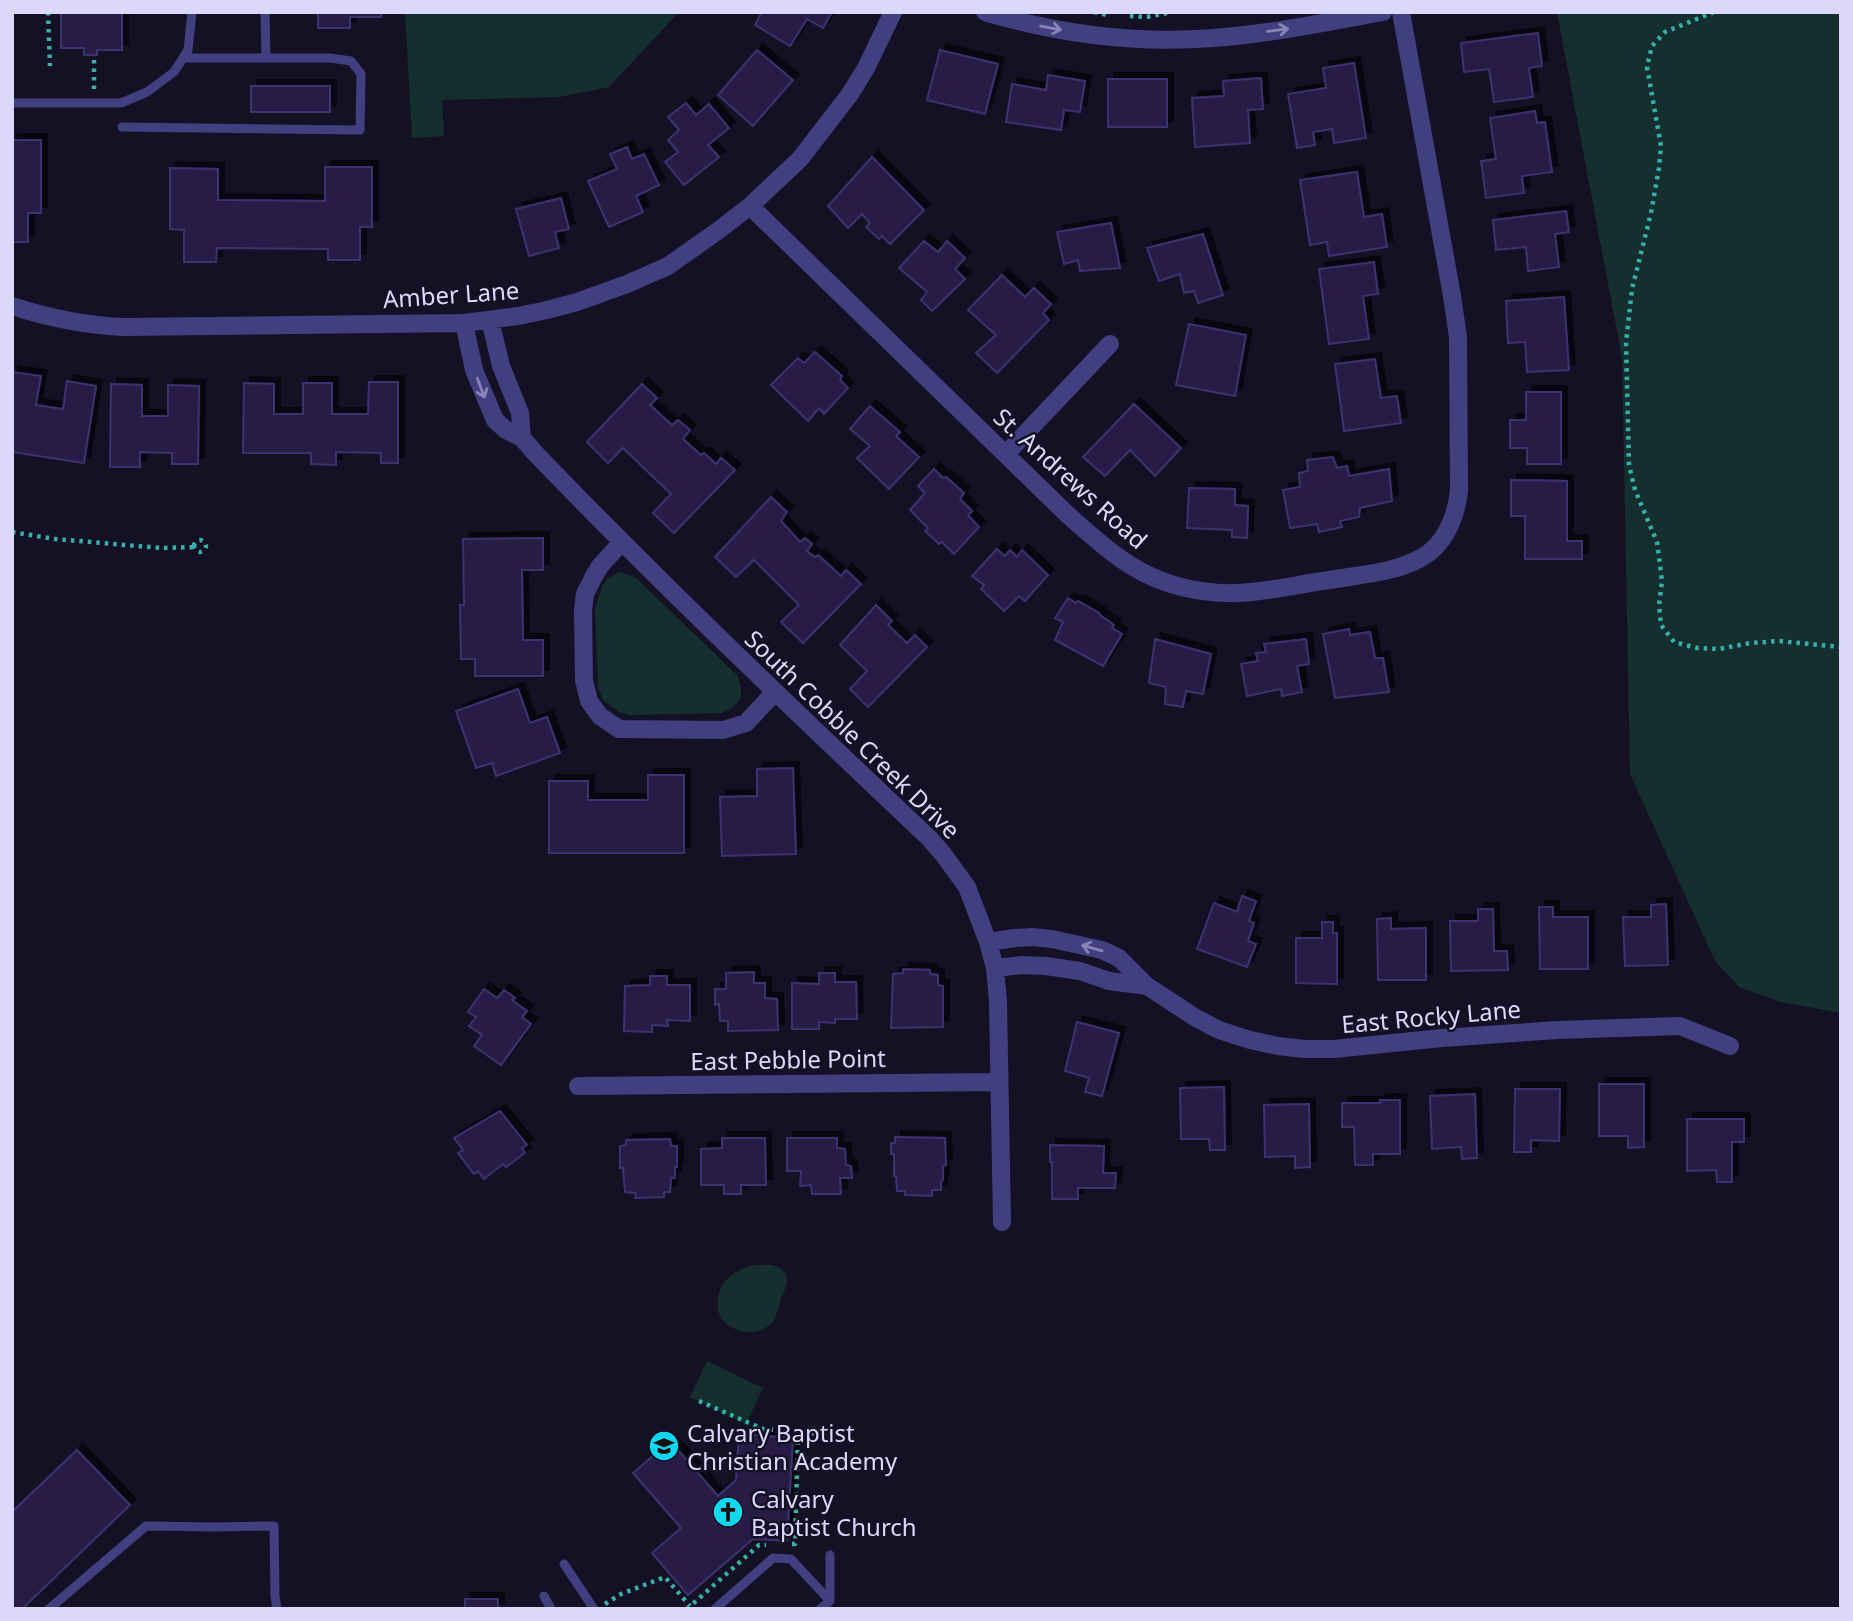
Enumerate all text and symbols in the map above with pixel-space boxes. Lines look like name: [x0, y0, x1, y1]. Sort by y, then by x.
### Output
one-way arrow: [1040, 22, 1062, 35]
one-way arrow: [1266, 23, 1288, 36]
street label: Amber Lane: [382, 273, 520, 315]
one-way arrow: [476, 377, 489, 399]
street label: St. Andrews Road: [987, 400, 1155, 556]
street label: South Cobble Creek Drive: [738, 622, 968, 846]
one-way arrow: [1082, 940, 1104, 953]
street label: East Rocky Lane: [1340, 992, 1522, 1040]
street label: East Pebble Point: [690, 1041, 886, 1077]
place label: Calvary Baptist Christian Academy: [687, 1416, 898, 1477]
school or university icon: Calvary Baptist Christian Academy: [647, 1429, 681, 1463]
place label: Calvary Baptist Church: [751, 1482, 917, 1543]
church icon: Calvary Baptist Church: [711, 1495, 745, 1529]

